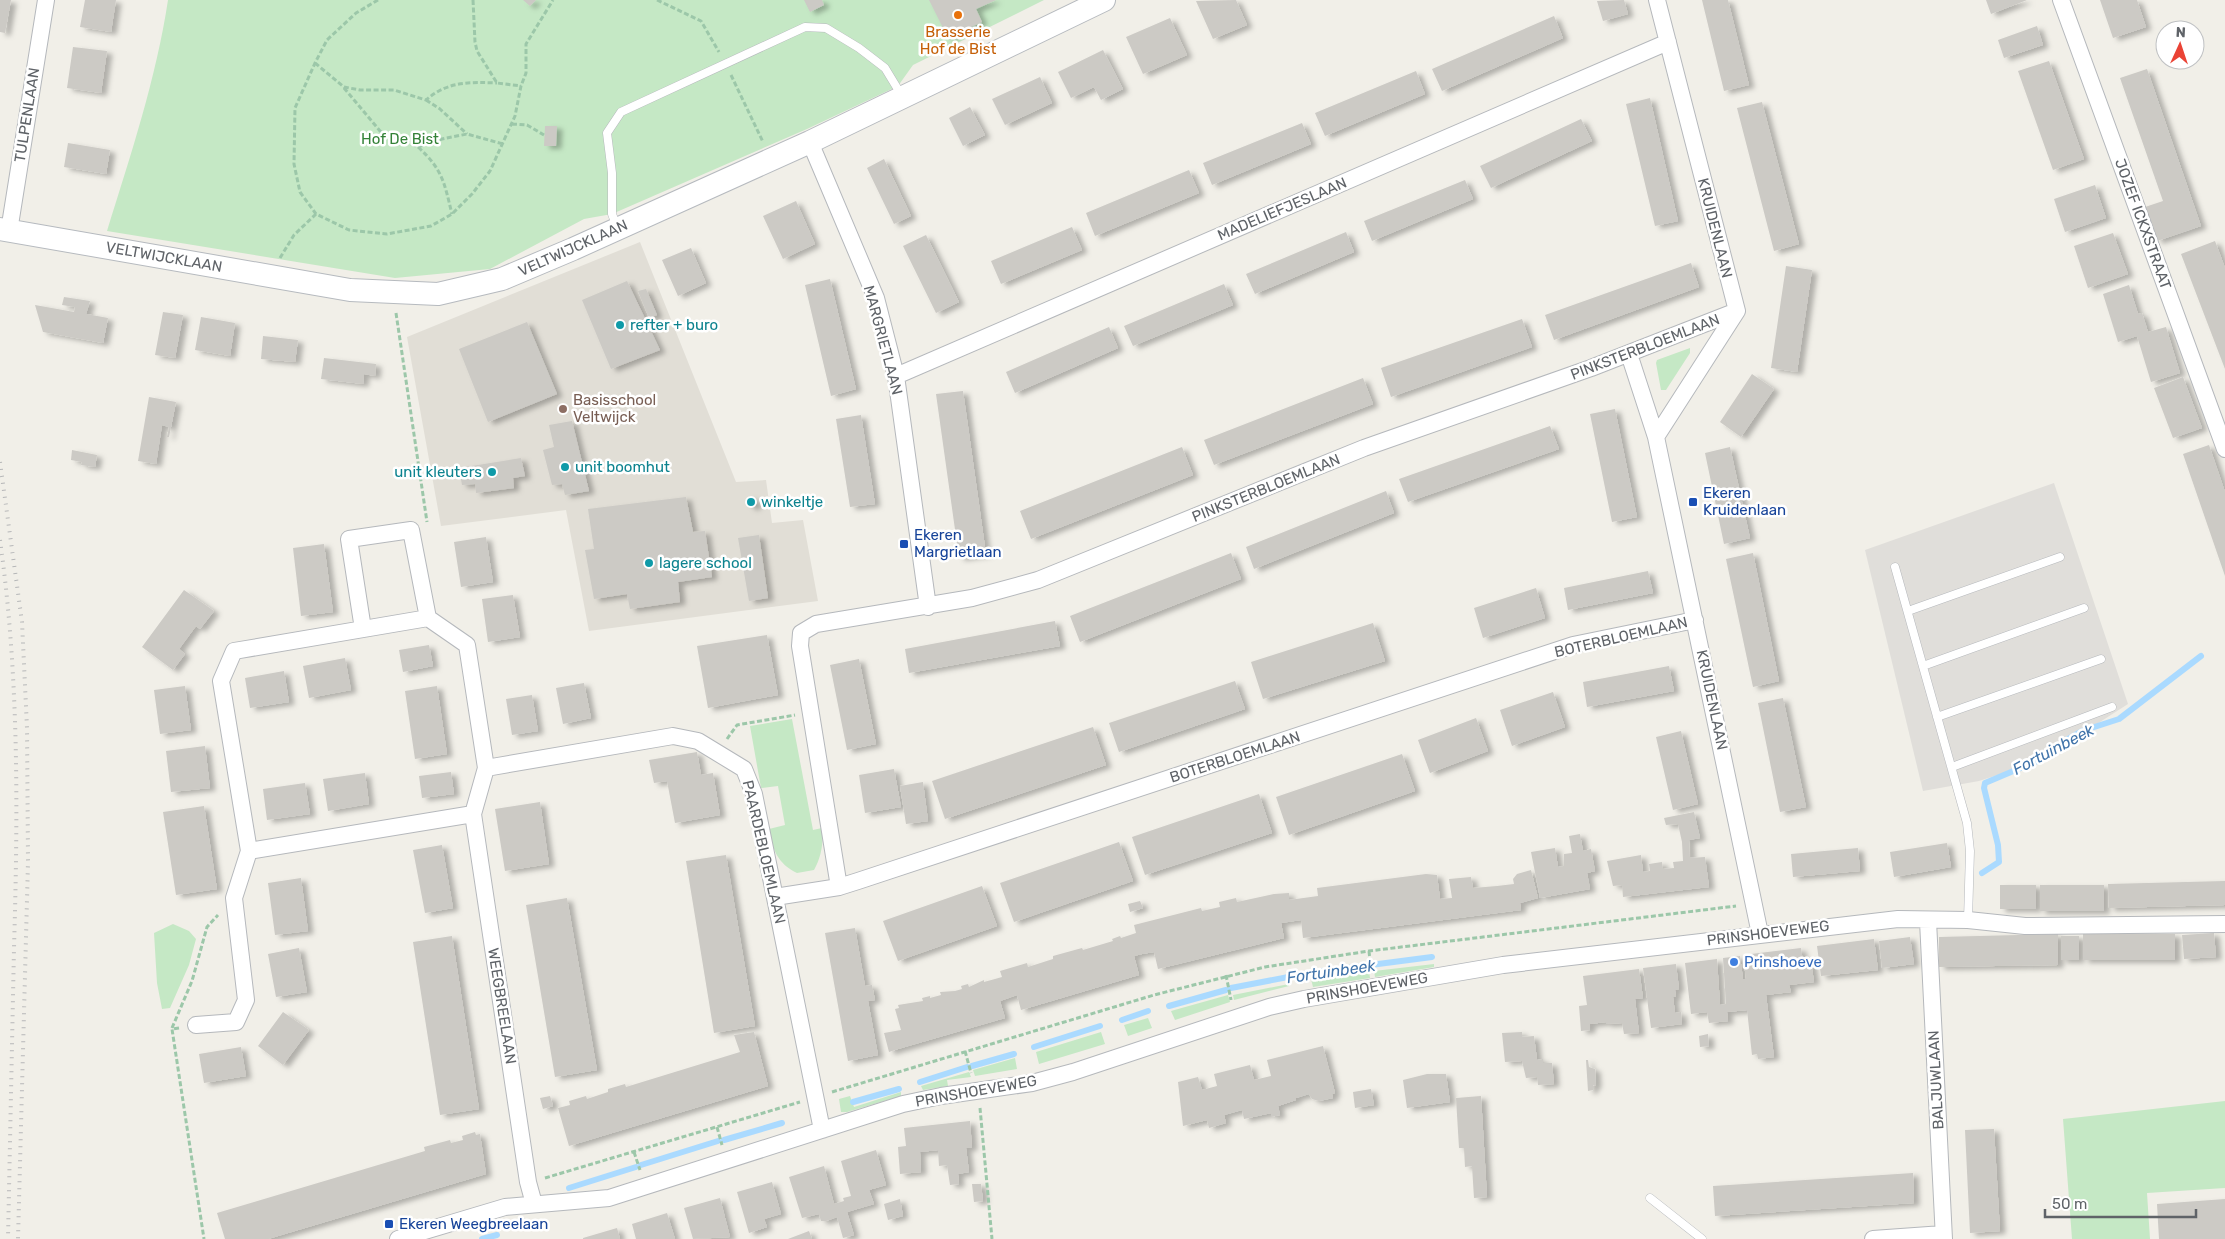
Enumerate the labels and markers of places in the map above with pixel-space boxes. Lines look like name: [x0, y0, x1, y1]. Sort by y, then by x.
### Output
marker: Brasserie Hof de Bist: [952, 9, 964, 21]
place label: Brasserie Hof de Bist: [920, 23, 996, 58]
place label: refter + buro: [630, 316, 718, 334]
marker: refter + buro: [614, 319, 626, 331]
place label: Basisschool Veltwijck: [573, 391, 656, 426]
marker: Basisschool Veltwijck: [557, 403, 569, 415]
place label: unit boomhut: [575, 458, 670, 476]
marker: unit boomhut: [559, 461, 571, 473]
place label: unit kleuters: [394, 463, 482, 481]
marker: unit kleuters: [486, 466, 498, 478]
place label: Ekeren Kruidenlaan: [1703, 484, 1786, 519]
place label: winkeltje: [761, 493, 823, 511]
marker: winkeltje: [745, 496, 757, 508]
marker: Ekeren Kruidenlaan: [1687, 496, 1699, 508]
place label: Ekeren Margrietlaan: [914, 526, 1002, 561]
marker: Ekeren Margrietlaan: [898, 538, 910, 550]
place label: lagere school: [659, 554, 752, 572]
marker: lagere school: [643, 557, 655, 569]
place label: Prinshoeve: [1744, 953, 1822, 971]
marker: Prinshoeve: [1728, 956, 1740, 968]
place label: Ekeren Weegbreelaan: [399, 1215, 548, 1233]
marker: Ekeren Weegbreelaan: [383, 1218, 395, 1230]

